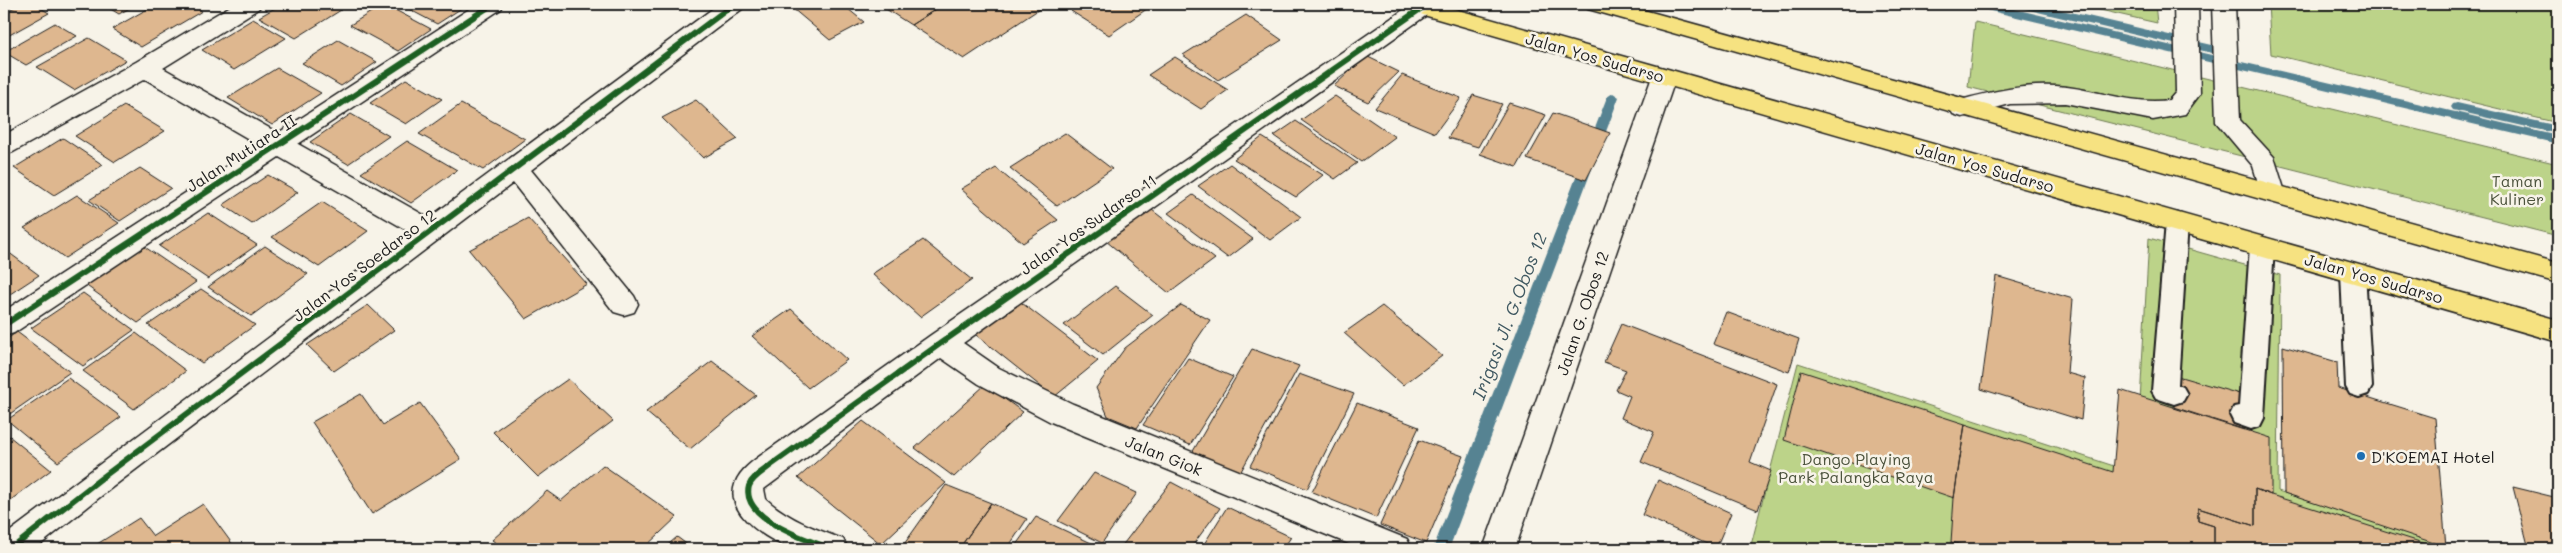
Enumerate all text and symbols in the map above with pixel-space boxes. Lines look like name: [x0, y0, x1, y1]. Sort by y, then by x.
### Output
street label: Jalan Yos Sudarso: [1523, 27, 1667, 87]
street label: Jalan Mutiara II: [182, 110, 300, 196]
street label: Jalan Yos Sudarso: [1913, 137, 2057, 197]
street label: Jalan Yos Sudarso 11: [1016, 169, 1160, 279]
park label: Taman Kuliner: [2490, 170, 2544, 209]
street label: Jalan Yos Soedarso 12: [288, 204, 440, 326]
water label: Irigasi Jl. G.Obos 12: [1466, 229, 1552, 403]
street label: Jalan G. Obos 12: [1551, 248, 1613, 378]
street label: Jalan Yos Sudarso: [2302, 248, 2446, 308]
street label: Jalan Giok: [1122, 430, 1206, 480]
place label: D'KOEMAI Hotel: [2371, 446, 2495, 467]
park label: Dango Playing Park Palangka Raya: [1778, 448, 1934, 487]
marker: D'KOEMAI Hotel: [2355, 450, 2367, 462]

